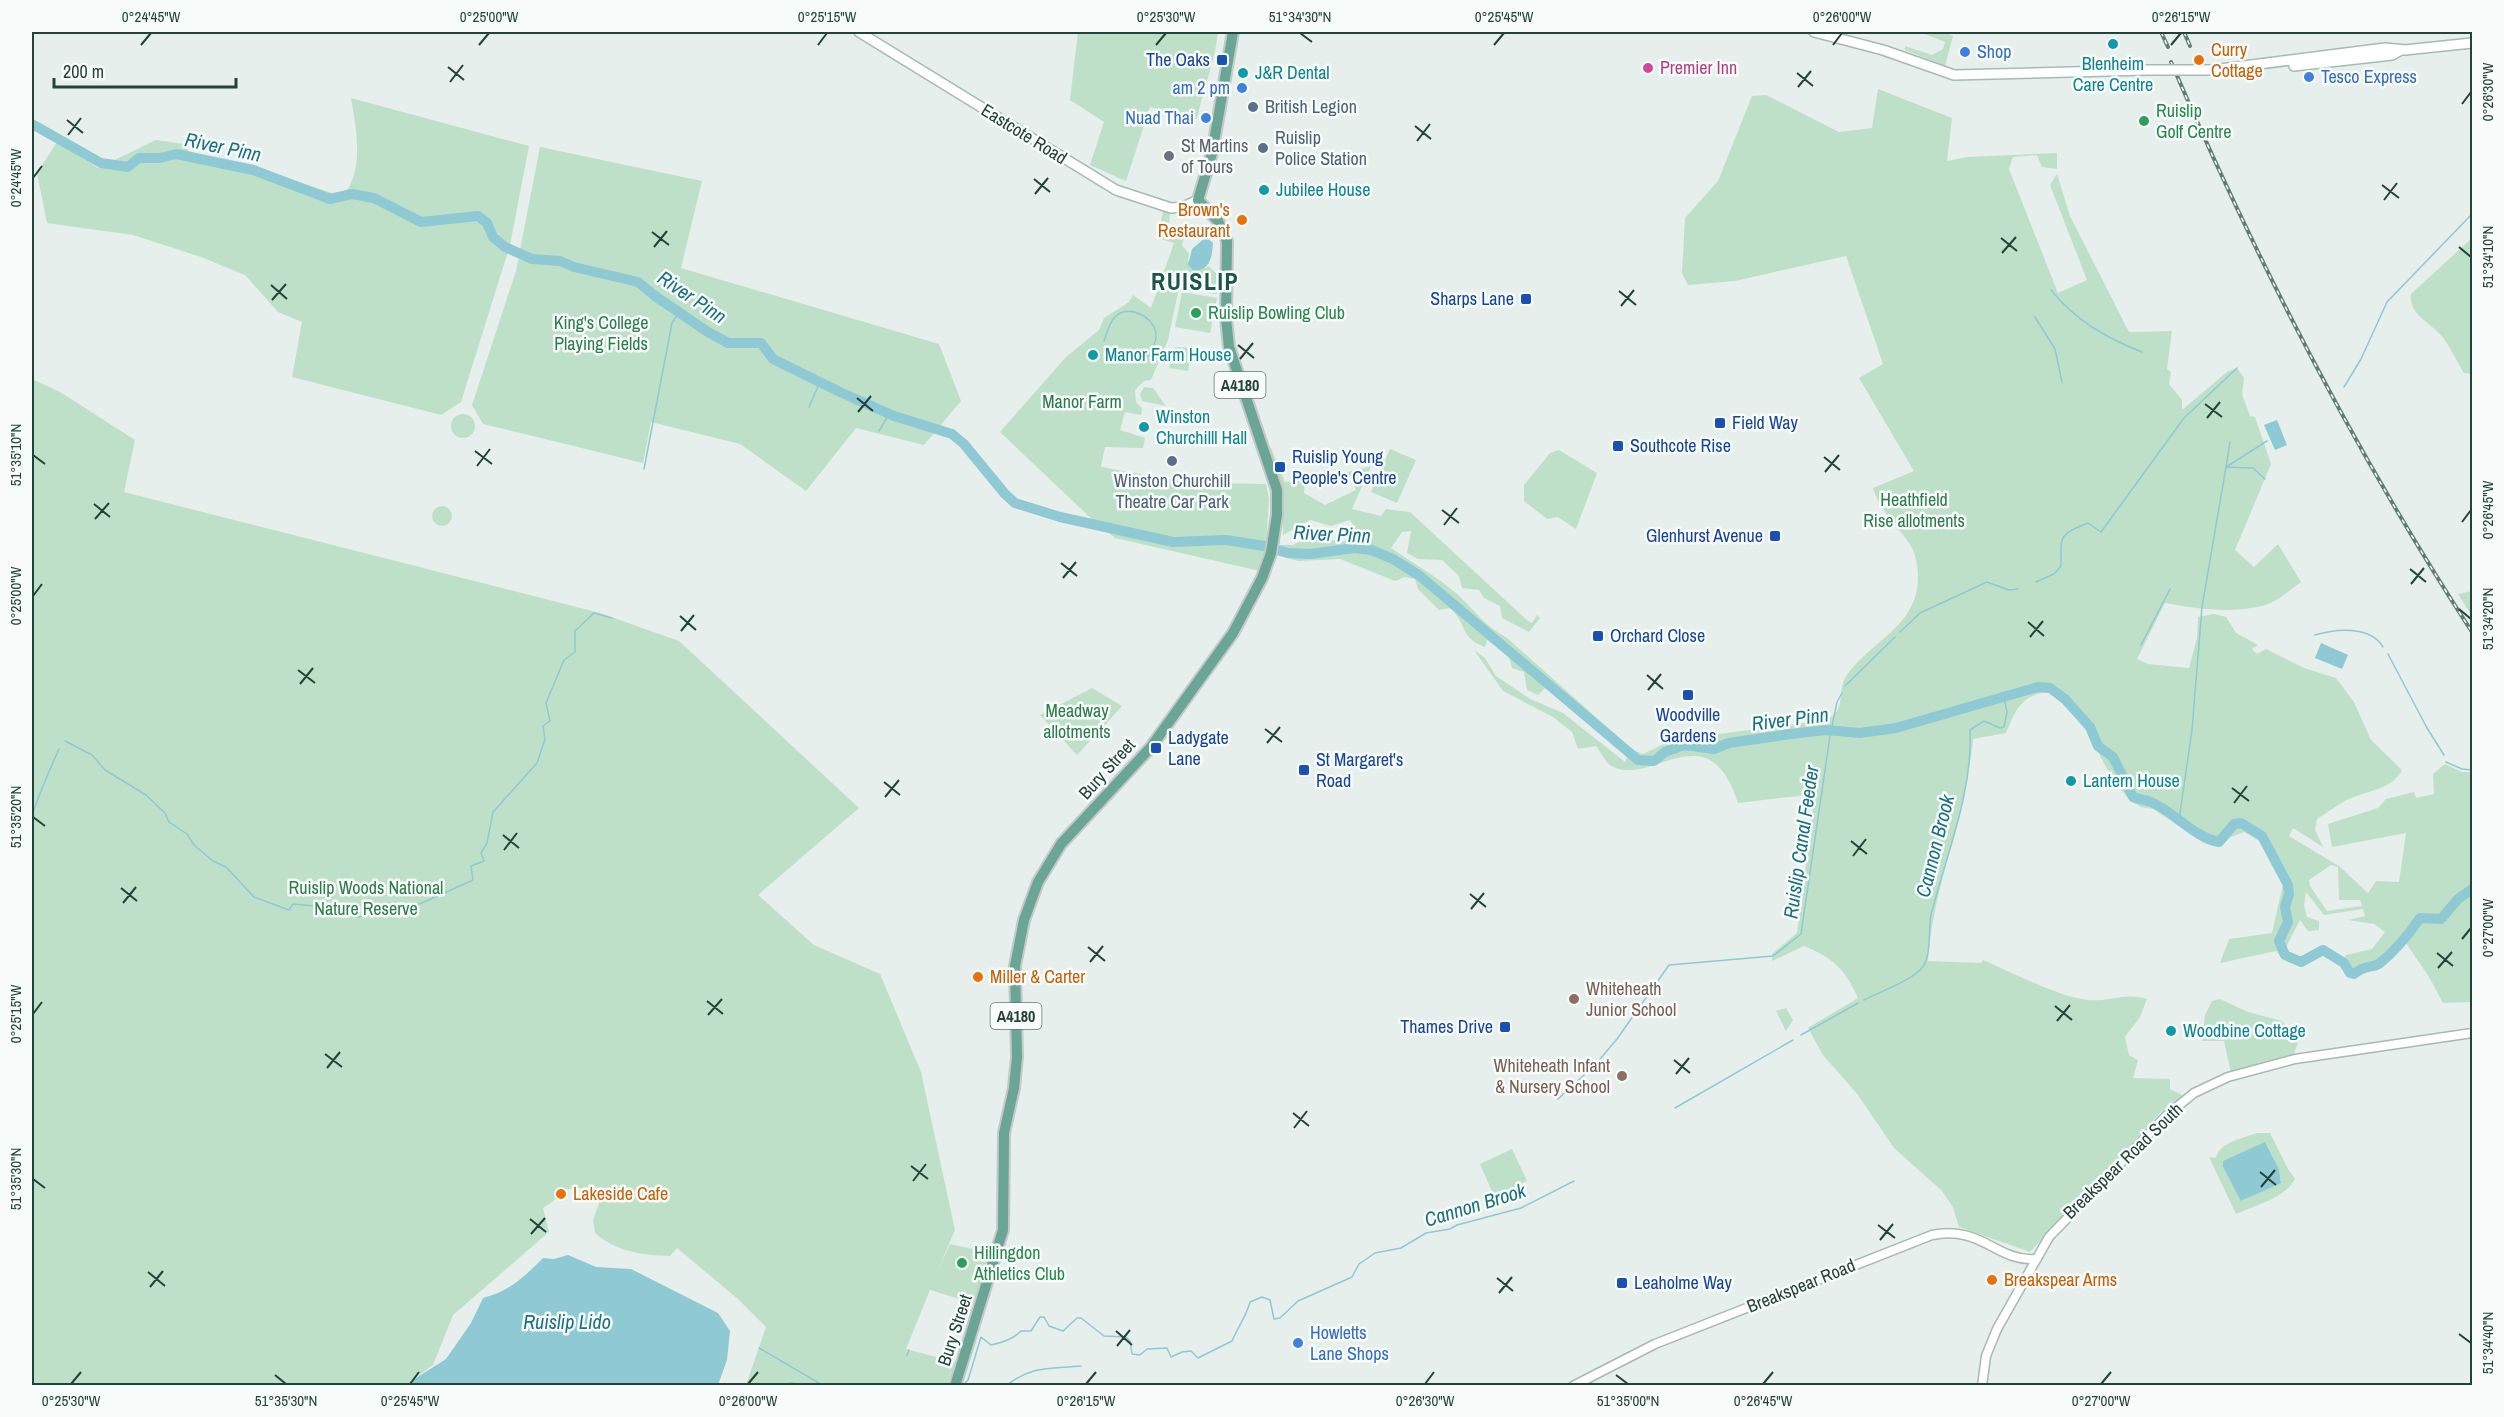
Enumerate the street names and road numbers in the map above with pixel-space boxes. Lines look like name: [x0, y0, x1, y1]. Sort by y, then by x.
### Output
street label: Eastcote Road: [977, 97, 1072, 170]
road number: A4180: [1214, 372, 1266, 398]
street label: Bury Street: [1073, 733, 1141, 804]
road number: A4180: [990, 1003, 1042, 1029]
street label: Breakspear Road South: [2057, 1097, 2188, 1224]
street label: Breakspear Road: [1743, 1252, 1859, 1319]
street label: Bury Street: [931, 1291, 978, 1369]

